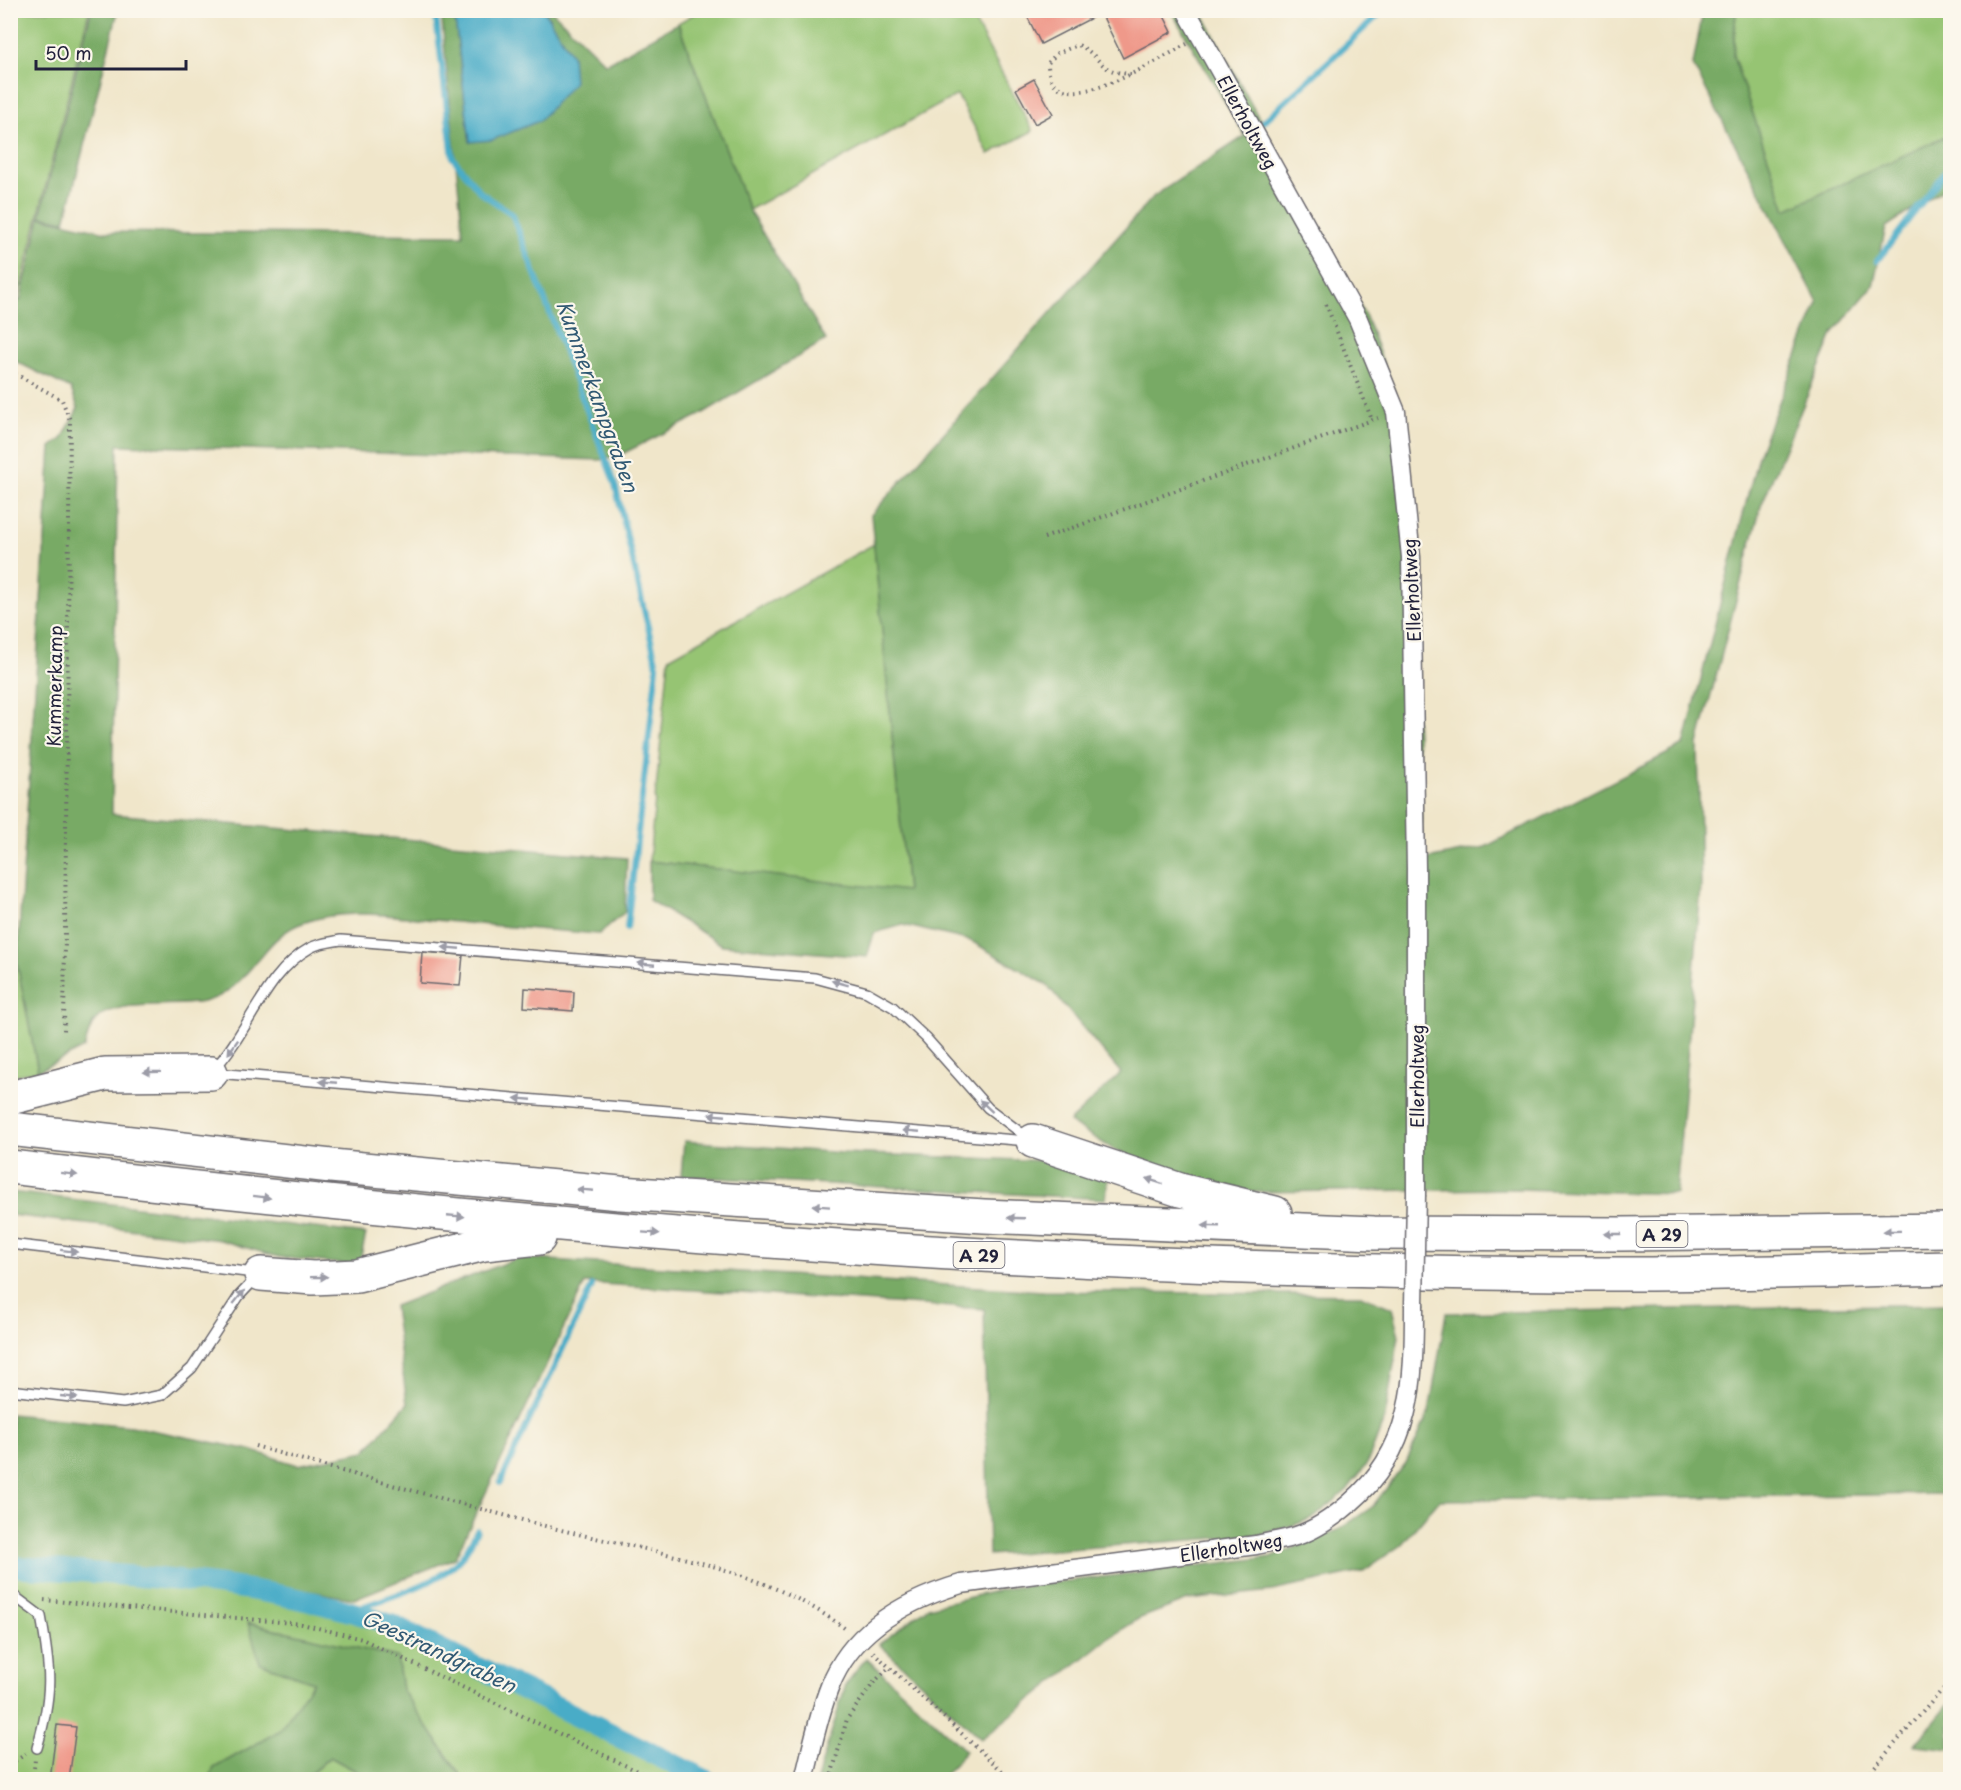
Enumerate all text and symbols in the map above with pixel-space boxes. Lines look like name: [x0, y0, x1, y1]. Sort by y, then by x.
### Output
scale bar: [36, 33, 186, 71]
text: 50 m: [45, 39, 92, 66]
street label: Ellerholtweg: [1211, 70, 1285, 174]
water label: Kummerkampgraben: [549, 296, 647, 497]
street label: Ellerholtweg: [1395, 537, 1427, 643]
street label: Kummerkamp: [39, 625, 69, 747]
one-way arrow: [442, 943, 461, 953]
one-way arrow: [636, 959, 655, 969]
one-way arrow: [830, 978, 848, 987]
street label: Ellerholtweg: [1403, 1024, 1430, 1128]
one-way arrow: [228, 1039, 239, 1055]
one-way arrow: [143, 1067, 162, 1077]
one-way arrow: [319, 1078, 338, 1087]
one-way arrow: [513, 1094, 532, 1103]
one-way arrow: [979, 1100, 994, 1113]
one-way arrow: [708, 1110, 727, 1120]
one-way arrow: [902, 1126, 921, 1136]
one-way arrow: [59, 1169, 78, 1179]
one-way arrow: [1145, 1176, 1163, 1185]
one-way arrow: [575, 1185, 594, 1195]
one-way arrow: [253, 1192, 272, 1202]
one-way arrow: [812, 1201, 831, 1211]
one-way arrow: [447, 1211, 466, 1221]
one-way arrow: [1007, 1213, 1026, 1222]
road number: A 29: [1636, 1221, 1688, 1247]
one-way arrow: [1201, 1222, 1220, 1231]
one-way arrow: [1883, 1226, 1902, 1236]
one-way arrow: [641, 1228, 660, 1237]
one-way arrow: [1604, 1229, 1623, 1239]
road number: A 29: [954, 1242, 1004, 1268]
one-way arrow: [59, 1246, 78, 1255]
one-way arrow: [310, 1272, 329, 1282]
one-way arrow: [233, 1289, 246, 1305]
one-way arrow: [59, 1392, 78, 1401]
street label: Ellerholtweg: [1178, 1526, 1284, 1568]
water label: Geestrandgraben: [357, 1602, 522, 1700]

